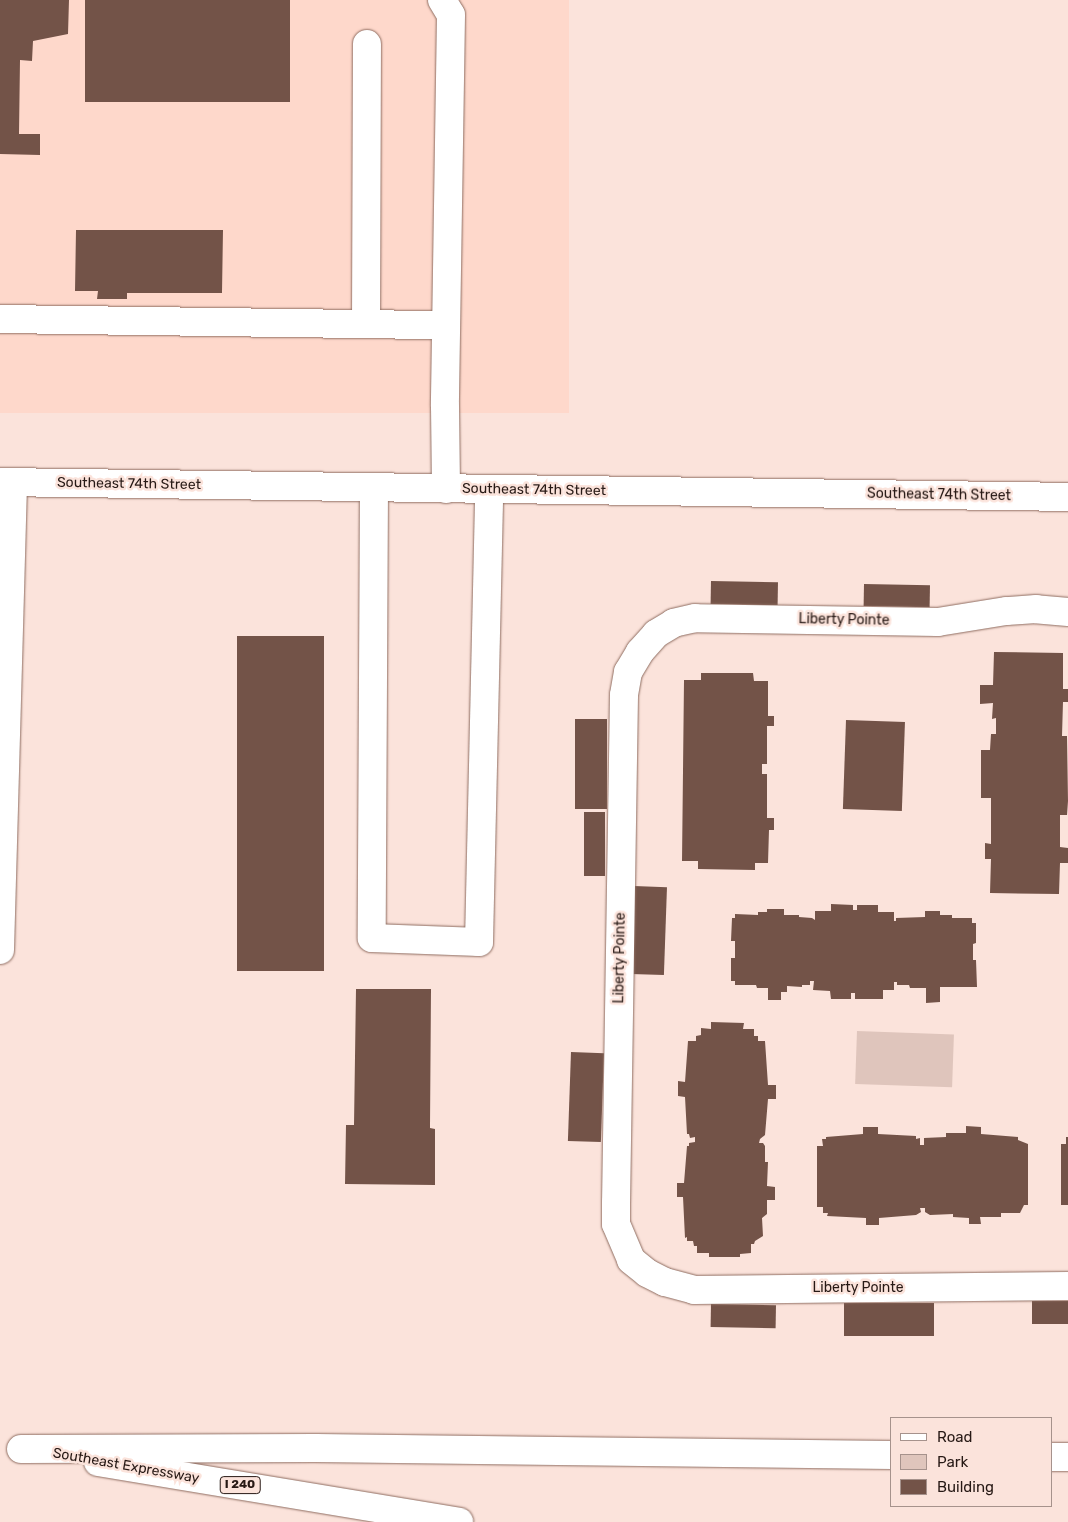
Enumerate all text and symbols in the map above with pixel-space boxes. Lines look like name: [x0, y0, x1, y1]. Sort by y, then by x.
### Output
street label: Southeast 74th Street: [57, 474, 201, 494]
street label: Southeast 74th Street: [462, 480, 606, 500]
street label: Southeast 74th Street: [867, 485, 1011, 505]
street label: Liberty Pointe: [798, 611, 890, 629]
street label: Liberty Pointe: [611, 912, 629, 1004]
street label: Liberty Pointe: [812, 1280, 904, 1296]
legend: [890, 1417, 1053, 1507]
text: Road: [937, 1428, 973, 1446]
street label: Southeast Expressway: [51, 1445, 201, 1487]
text: Park: [937, 1453, 968, 1471]
road number: I 240: [219, 1476, 261, 1494]
text: Building: [937, 1478, 994, 1496]

